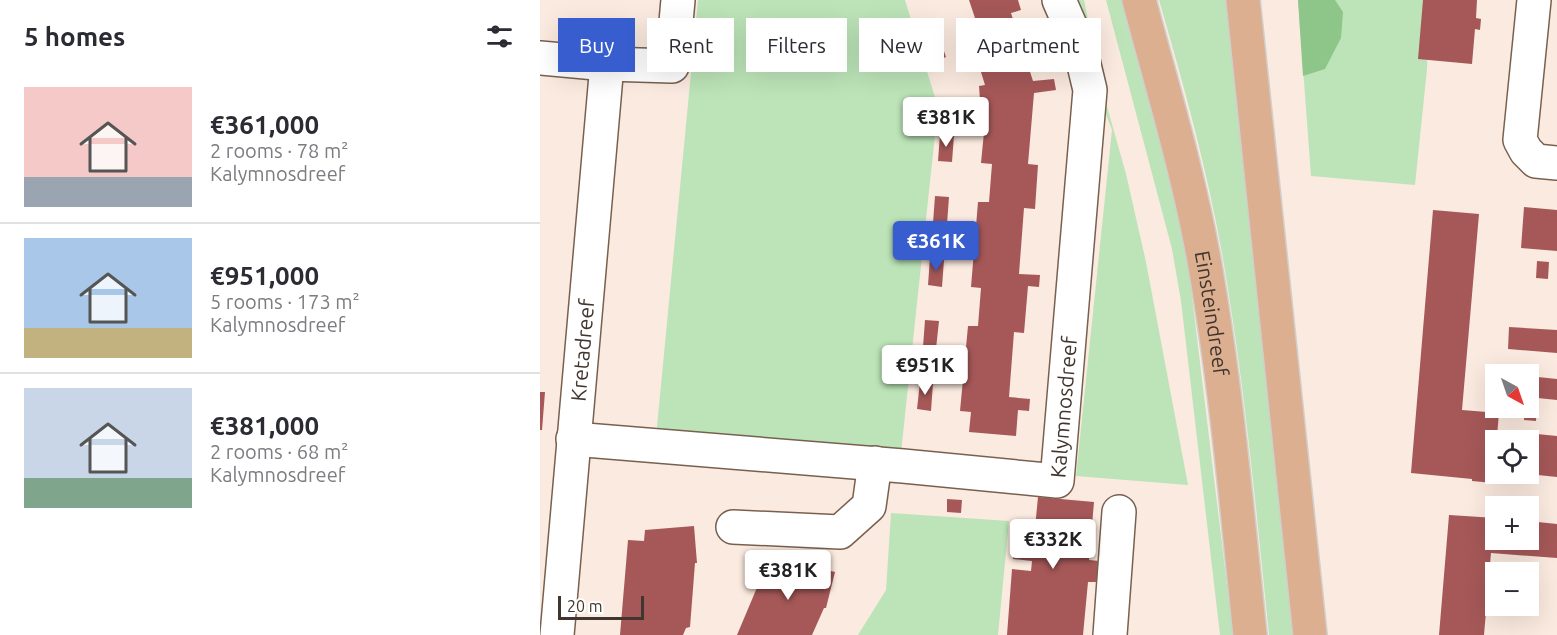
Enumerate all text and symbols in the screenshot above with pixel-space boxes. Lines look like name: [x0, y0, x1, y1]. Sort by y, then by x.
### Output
chip: Buy: [558, 18, 635, 72]
chip: Rent: [647, 18, 734, 72]
chip: Filters: [746, 18, 847, 72]
chip: New: [859, 18, 944, 72]
chip: Apartment: [956, 18, 1101, 72]
icon: filters: [483, 20, 516, 53]
text: 5 homes: [24, 22, 125, 51]
pin: €381K: [904, 97, 988, 148]
text: €381K: [917, 105, 975, 128]
text: €361,000: [210, 110, 319, 139]
icon: home: [72, 111, 144, 183]
text: 2 rooms · 78 m²: [210, 139, 348, 162]
text: Kalymnosdreef: [210, 162, 345, 185]
pin: €361K: [894, 221, 978, 272]
text: €361K: [907, 229, 965, 252]
street label: Einsteindreef: [1191, 249, 1234, 378]
text: €951,000: [210, 261, 319, 290]
icon: home: [72, 262, 144, 334]
text: 5 rooms · 173 m²: [210, 290, 360, 313]
street label: Kretadreef: [566, 297, 598, 402]
text: Kalymnosdreef: [210, 313, 345, 336]
street label: Kalymnosdreef: [1045, 334, 1081, 479]
pin: €951K: [883, 345, 967, 396]
text: €951K: [896, 353, 954, 376]
north arrow: [1485, 364, 1539, 418]
map controls: [1485, 364, 1539, 616]
text: €381,000: [210, 411, 319, 440]
icon: home: [72, 412, 144, 484]
button: locate: [1485, 430, 1539, 484]
text: 2 rooms · 68 m²: [210, 440, 348, 463]
text: Kalymnosdreef: [210, 463, 345, 486]
button: +: [1485, 496, 1539, 550]
pin: €332K: [1011, 519, 1095, 570]
text: €332K: [1024, 527, 1082, 550]
pin: €381K: [746, 550, 830, 601]
text: €381K: [759, 558, 817, 581]
button: −: [1485, 562, 1539, 616]
scale bar: [558, 593, 644, 620]
text: 20 m: [567, 597, 603, 615]

